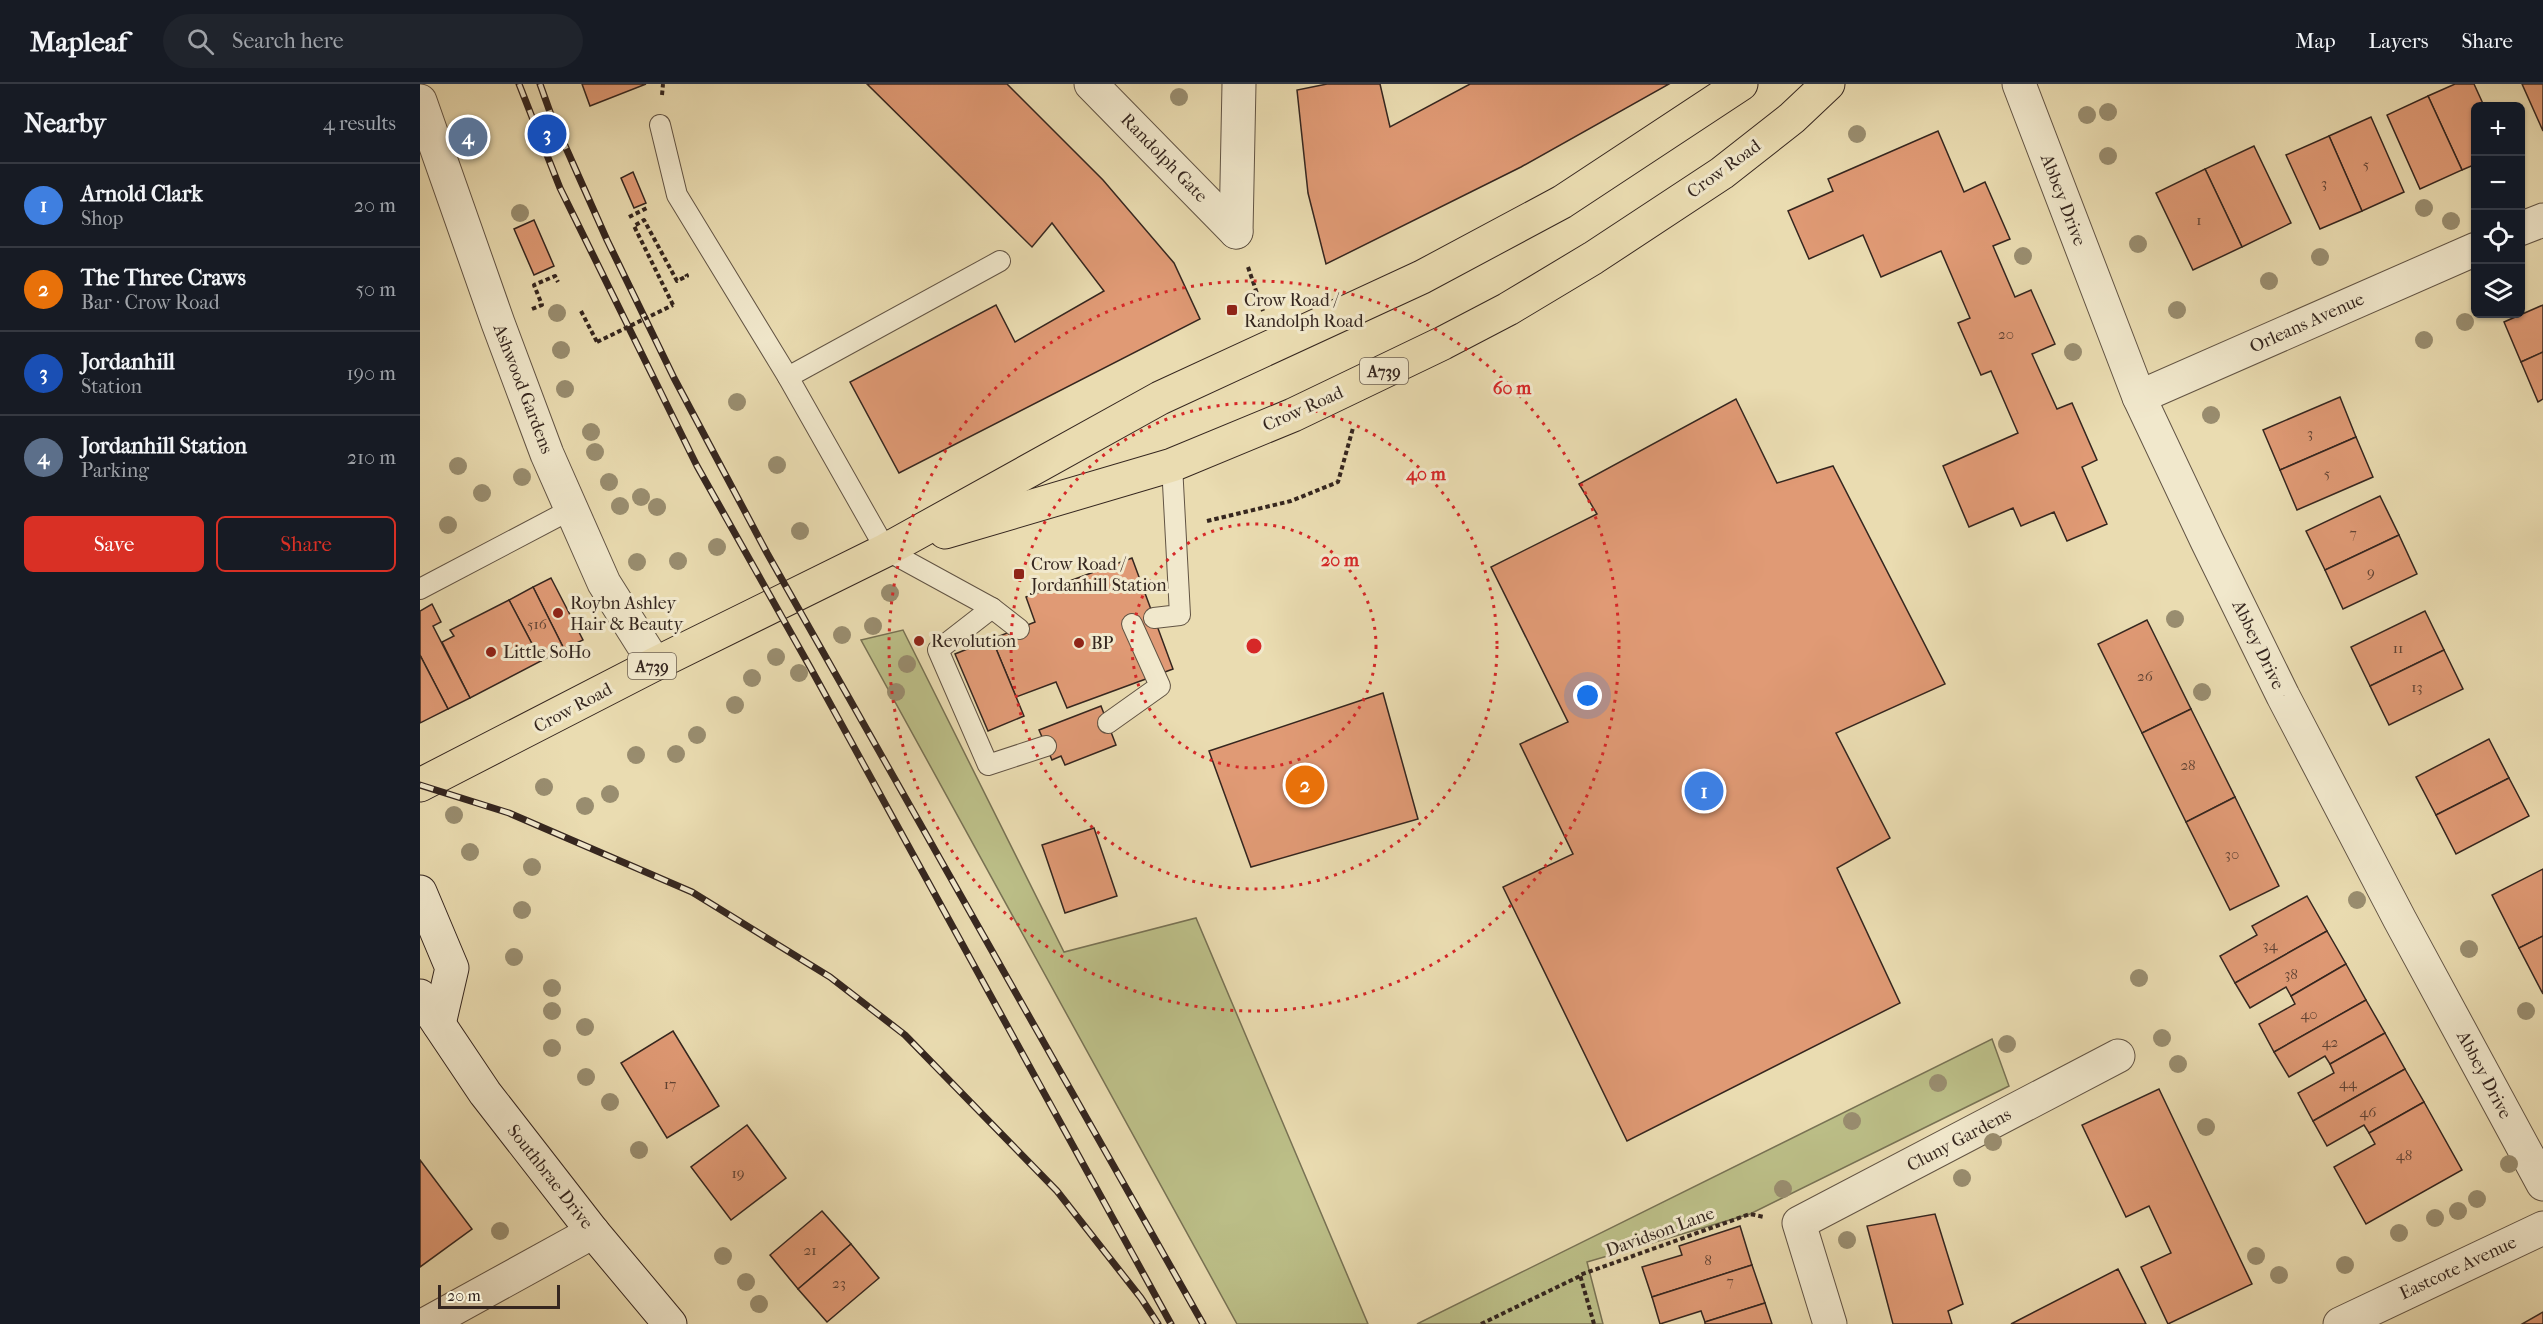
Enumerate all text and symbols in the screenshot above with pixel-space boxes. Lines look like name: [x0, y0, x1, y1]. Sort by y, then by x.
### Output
search box: [163, 14, 583, 68]
text: Mapleaf: [30, 25, 127, 58]
icon: search: [184, 25, 217, 58]
text: Search here: [232, 28, 344, 54]
text: Map: [2295, 29, 2336, 53]
text: Layers: [2369, 29, 2428, 53]
text: Share: [2461, 29, 2513, 53]
map controls: [2471, 102, 2525, 318]
button: +: [2471, 102, 2525, 156]
text: Nearby: [24, 108, 106, 139]
street label: Randolph Gate: [1116, 109, 1212, 207]
text: 4 results: [323, 112, 396, 135]
pin: 3: [528, 112, 566, 156]
pin: 4: [448, 115, 488, 160]
street label: Crow Road: [1683, 135, 1765, 203]
street label: Abbey Drive: [2036, 150, 2090, 249]
house number: 5: [2363, 155, 2369, 173]
button: −: [2471, 156, 2525, 210]
house number: 3: [2321, 174, 2327, 192]
text: Arnold Clark: [81, 181, 202, 207]
text: 1: [40, 194, 47, 217]
text: 20 m: [354, 194, 396, 217]
text: Shop: [81, 207, 123, 230]
button: locate: [2471, 210, 2525, 264]
house number: 1: [2196, 211, 2202, 229]
button: layers: [2471, 264, 2525, 318]
text: The Three Craws: [81, 265, 246, 291]
text: 2: [38, 278, 49, 301]
text: 50 m: [355, 278, 396, 301]
street label: Orleans Avenue: [2247, 288, 2367, 358]
place label: Crow Road / Randolph Road: [1244, 290, 1364, 332]
text: Bar · Crow Road: [81, 291, 220, 314]
marker: Crow Road / Randolph Road: [1225, 303, 1239, 317]
street label: Ashwood Gardens: [488, 320, 558, 457]
house number: 20: [1998, 325, 2014, 343]
text: Jordanhill: [81, 349, 175, 375]
road number: A739: [1360, 358, 1408, 384]
text: 3: [39, 362, 48, 385]
text: 190 m: [346, 362, 396, 385]
text: Station: [81, 375, 142, 398]
text: 60 m: [1493, 378, 1532, 399]
street label: Crow Road: [1260, 382, 1347, 436]
house number: 3: [2307, 424, 2313, 442]
text: Jordanhill Station: [81, 433, 247, 459]
text: 4: [38, 446, 49, 469]
text: 210 m: [347, 446, 396, 469]
text: Parking: [81, 459, 149, 482]
text: 40 m: [1405, 464, 1447, 485]
house number: 5: [2324, 464, 2330, 482]
button: Save: [24, 516, 204, 572]
button: Share: [216, 516, 396, 572]
house number: 7: [2349, 524, 2357, 542]
text: 20 m: [1321, 550, 1360, 571]
place label: Crow Road / Jordanhill Station: [1029, 554, 1167, 596]
house number: 9: [2367, 563, 2375, 581]
marker: Crow Road / Jordanhill Station: [1012, 567, 1026, 581]
place label: Roybn Ashley Hair & Beauty: [570, 593, 684, 635]
street label: Abbey Drive: [2227, 596, 2289, 693]
marker: Roybn Ashley Hair & Beauty: [551, 606, 565, 620]
house number: 516: [527, 615, 548, 633]
place label: Revolution: [931, 631, 1017, 652]
place label: BP: [1091, 633, 1114, 654]
marker: Revolution: [912, 634, 926, 648]
marker: BP: [1072, 636, 1086, 650]
centre of rings: [1244, 636, 1264, 656]
house number: 11: [2393, 639, 2403, 657]
place label: Little SoHo: [503, 642, 591, 663]
marker: Little SoHo: [484, 645, 498, 659]
road number: A739: [628, 653, 676, 679]
house number: 26: [2137, 667, 2154, 685]
house number: 13: [2411, 678, 2423, 696]
street label: Crow Road: [530, 679, 616, 737]
your location: [1573, 681, 1602, 710]
house number: 28: [2180, 756, 2196, 774]
pin: 2: [1286, 762, 1324, 808]
pin: 1: [1684, 768, 1724, 814]
house number: 30: [2225, 845, 2239, 863]
house number: 34: [2262, 936, 2279, 954]
house number: 38: [2284, 965, 2298, 983]
house number: 40: [2300, 1005, 2318, 1023]
street label: Abbey Drive: [2452, 1027, 2516, 1123]
house number: 42: [2322, 1033, 2339, 1051]
house number: 44: [2339, 1074, 2358, 1092]
house number: 17: [664, 1075, 676, 1093]
house number: 46: [2360, 1103, 2377, 1121]
street label: Cluny Gardens: [1903, 1104, 2015, 1176]
street label: Southbrae Drive: [503, 1121, 597, 1234]
house number: 48: [2396, 1146, 2412, 1164]
house number: 19: [731, 1164, 745, 1182]
street label: Davidson Lane: [1603, 1203, 1717, 1261]
street label: Eastcote Avenue: [2396, 1232, 2520, 1304]
house number: 21: [803, 1241, 817, 1259]
house number: 8: [1704, 1251, 1712, 1269]
house number: 7: [1726, 1272, 1734, 1290]
house number: 23: [832, 1274, 846, 1292]
scale bar: [438, 1282, 560, 1310]
text: 20 m: [447, 1286, 481, 1305]

